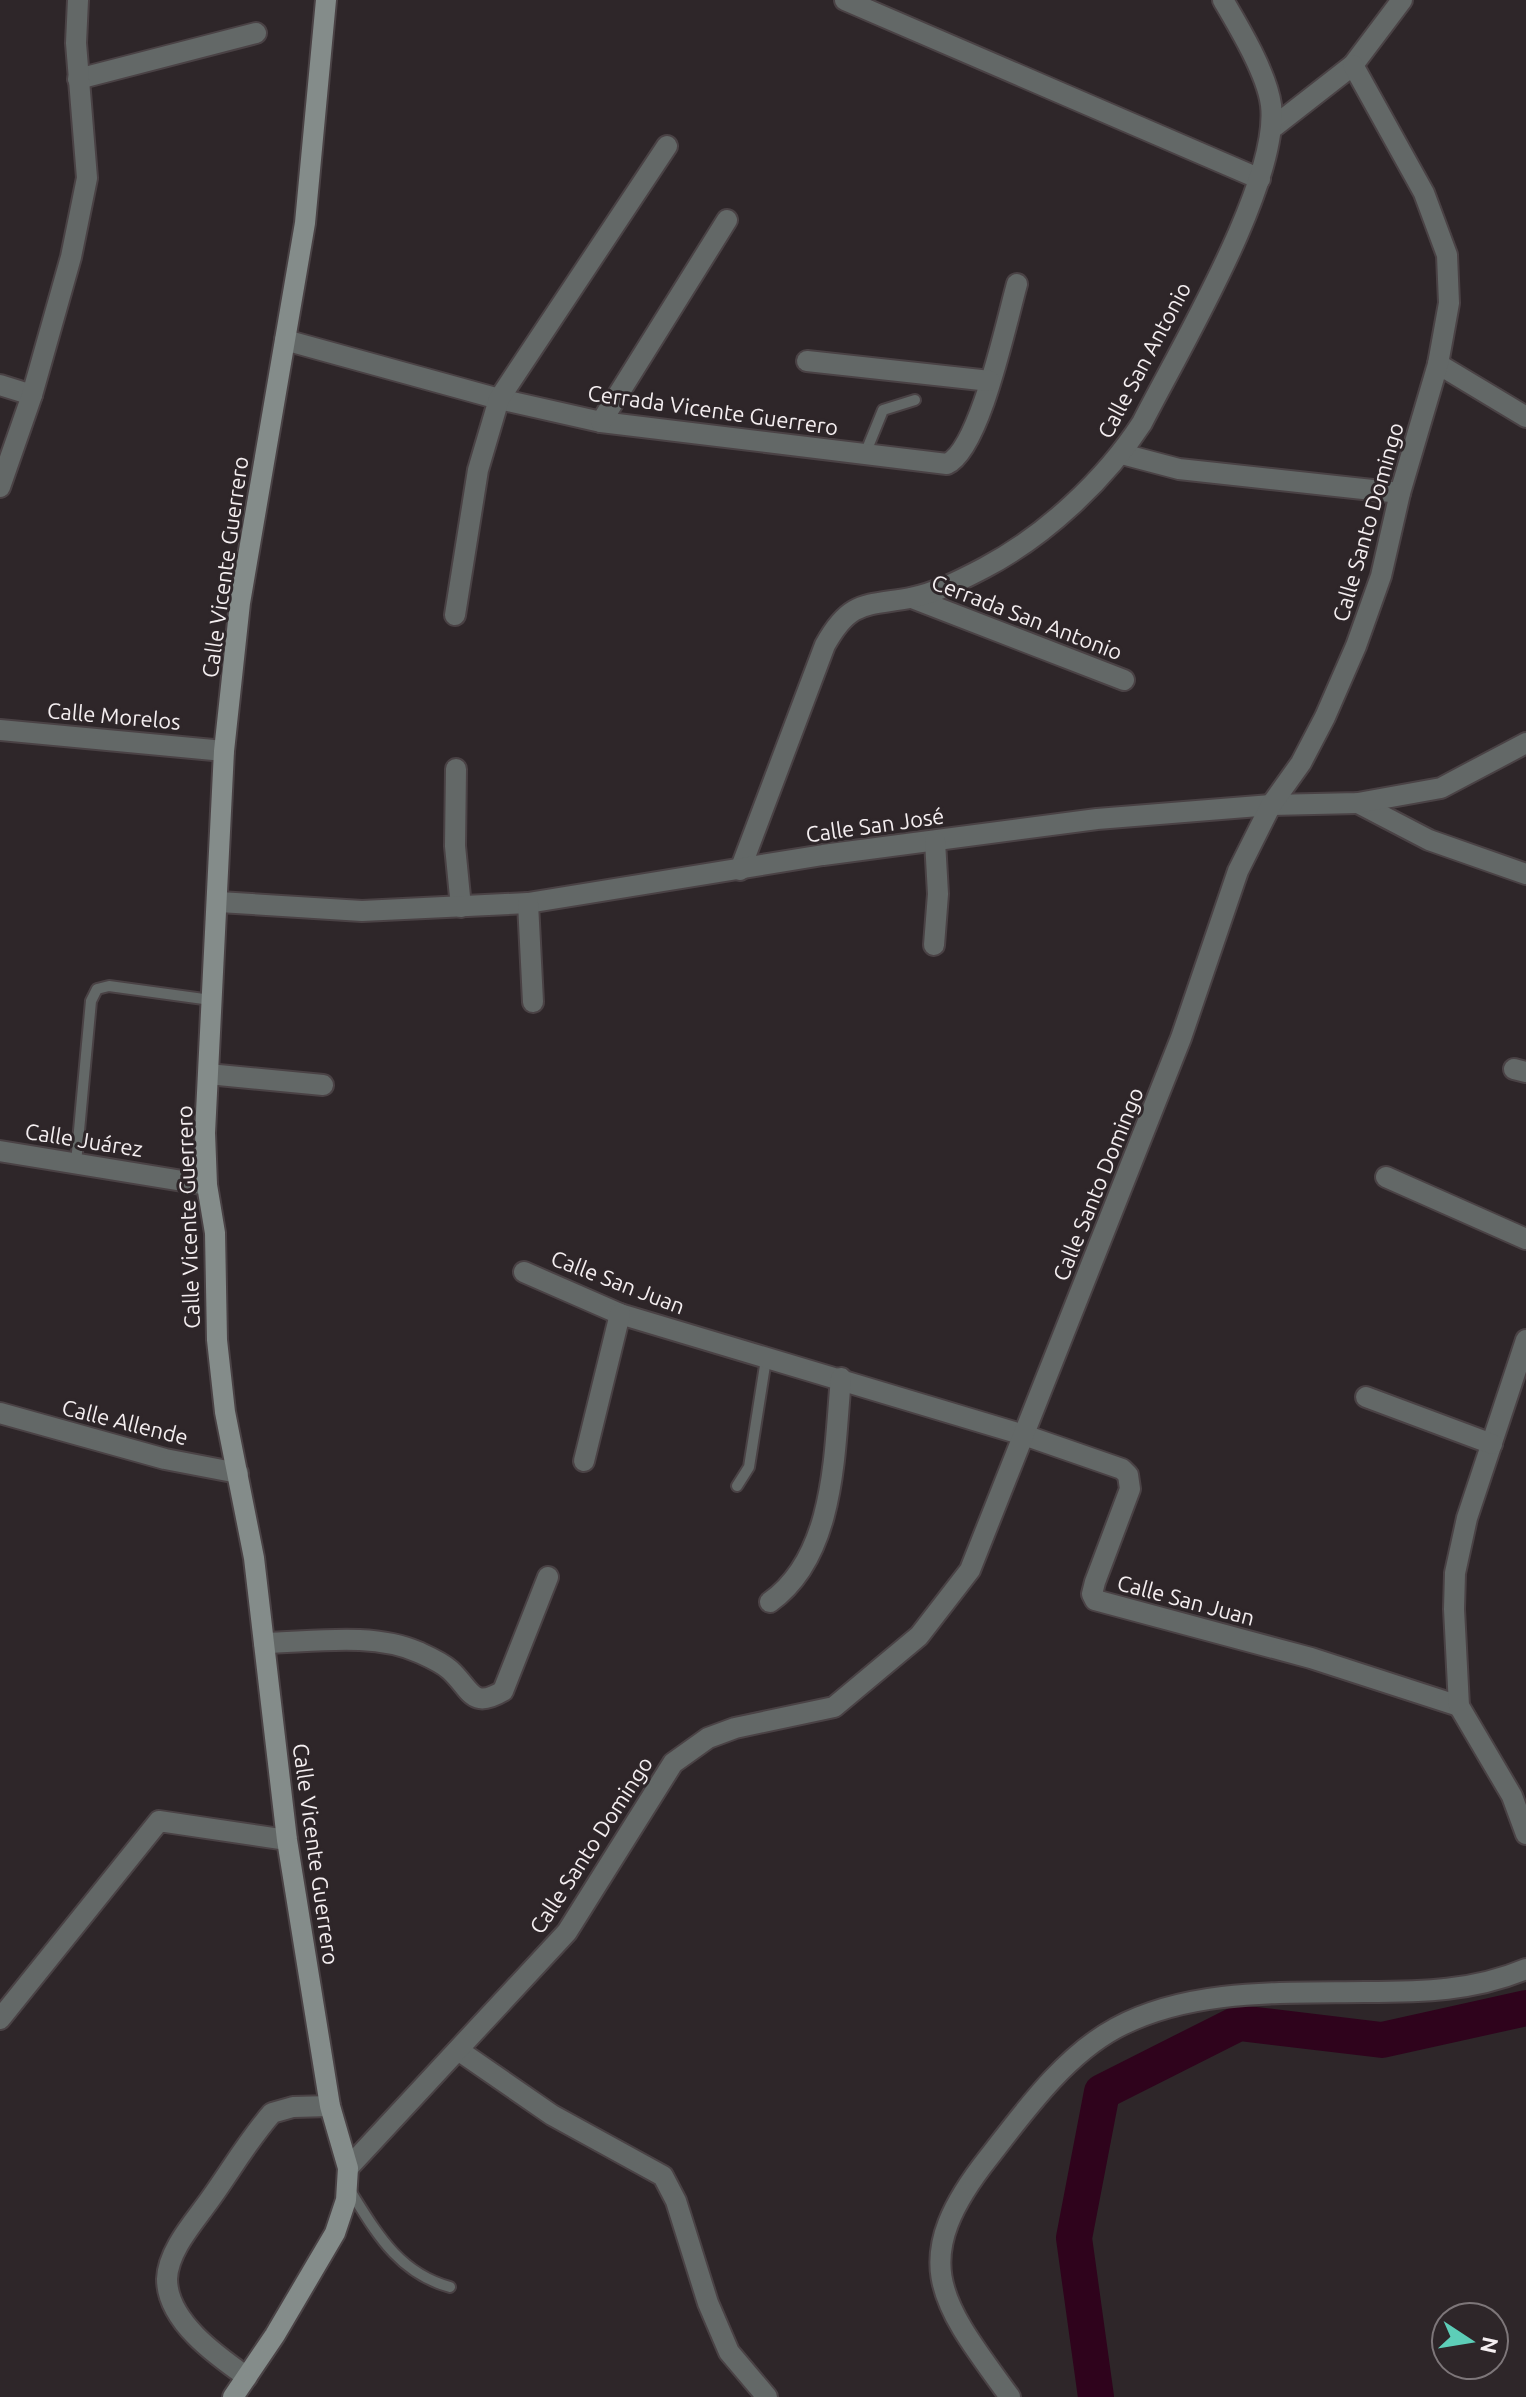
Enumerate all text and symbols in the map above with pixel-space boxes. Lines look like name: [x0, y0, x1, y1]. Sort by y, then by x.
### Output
street label: Calle San Antonio: [1092, 277, 1195, 442]
street label: Cerrada Vicente Guerrero: [586, 380, 840, 439]
street label: Calle Santo Domingo: [1327, 419, 1408, 624]
street label: Calle Vicente Guerrero: [197, 455, 252, 679]
street label: Cerrada San Antonio: [928, 569, 1126, 664]
street label: Calle Morelos: [46, 697, 182, 734]
street label: Calle San José: [804, 802, 946, 847]
street label: Calle Santo Domingo: [1047, 1083, 1148, 1284]
street label: Calle Vicente Guerrero: [171, 1105, 204, 1329]
street label: Calle Juárez: [23, 1118, 145, 1161]
street label: Calle San Juan: [548, 1245, 689, 1319]
street label: Calle Allende: [59, 1394, 191, 1449]
street label: Calle San Juan: [1115, 1569, 1258, 1630]
street label: Calle Vicente Guerrero: [289, 1742, 344, 1966]
street label: Calle Santo Domingo: [524, 1751, 657, 1938]
north arrow: [1430, 2301, 1510, 2381]
text: N: [1476, 2335, 1504, 2356]

